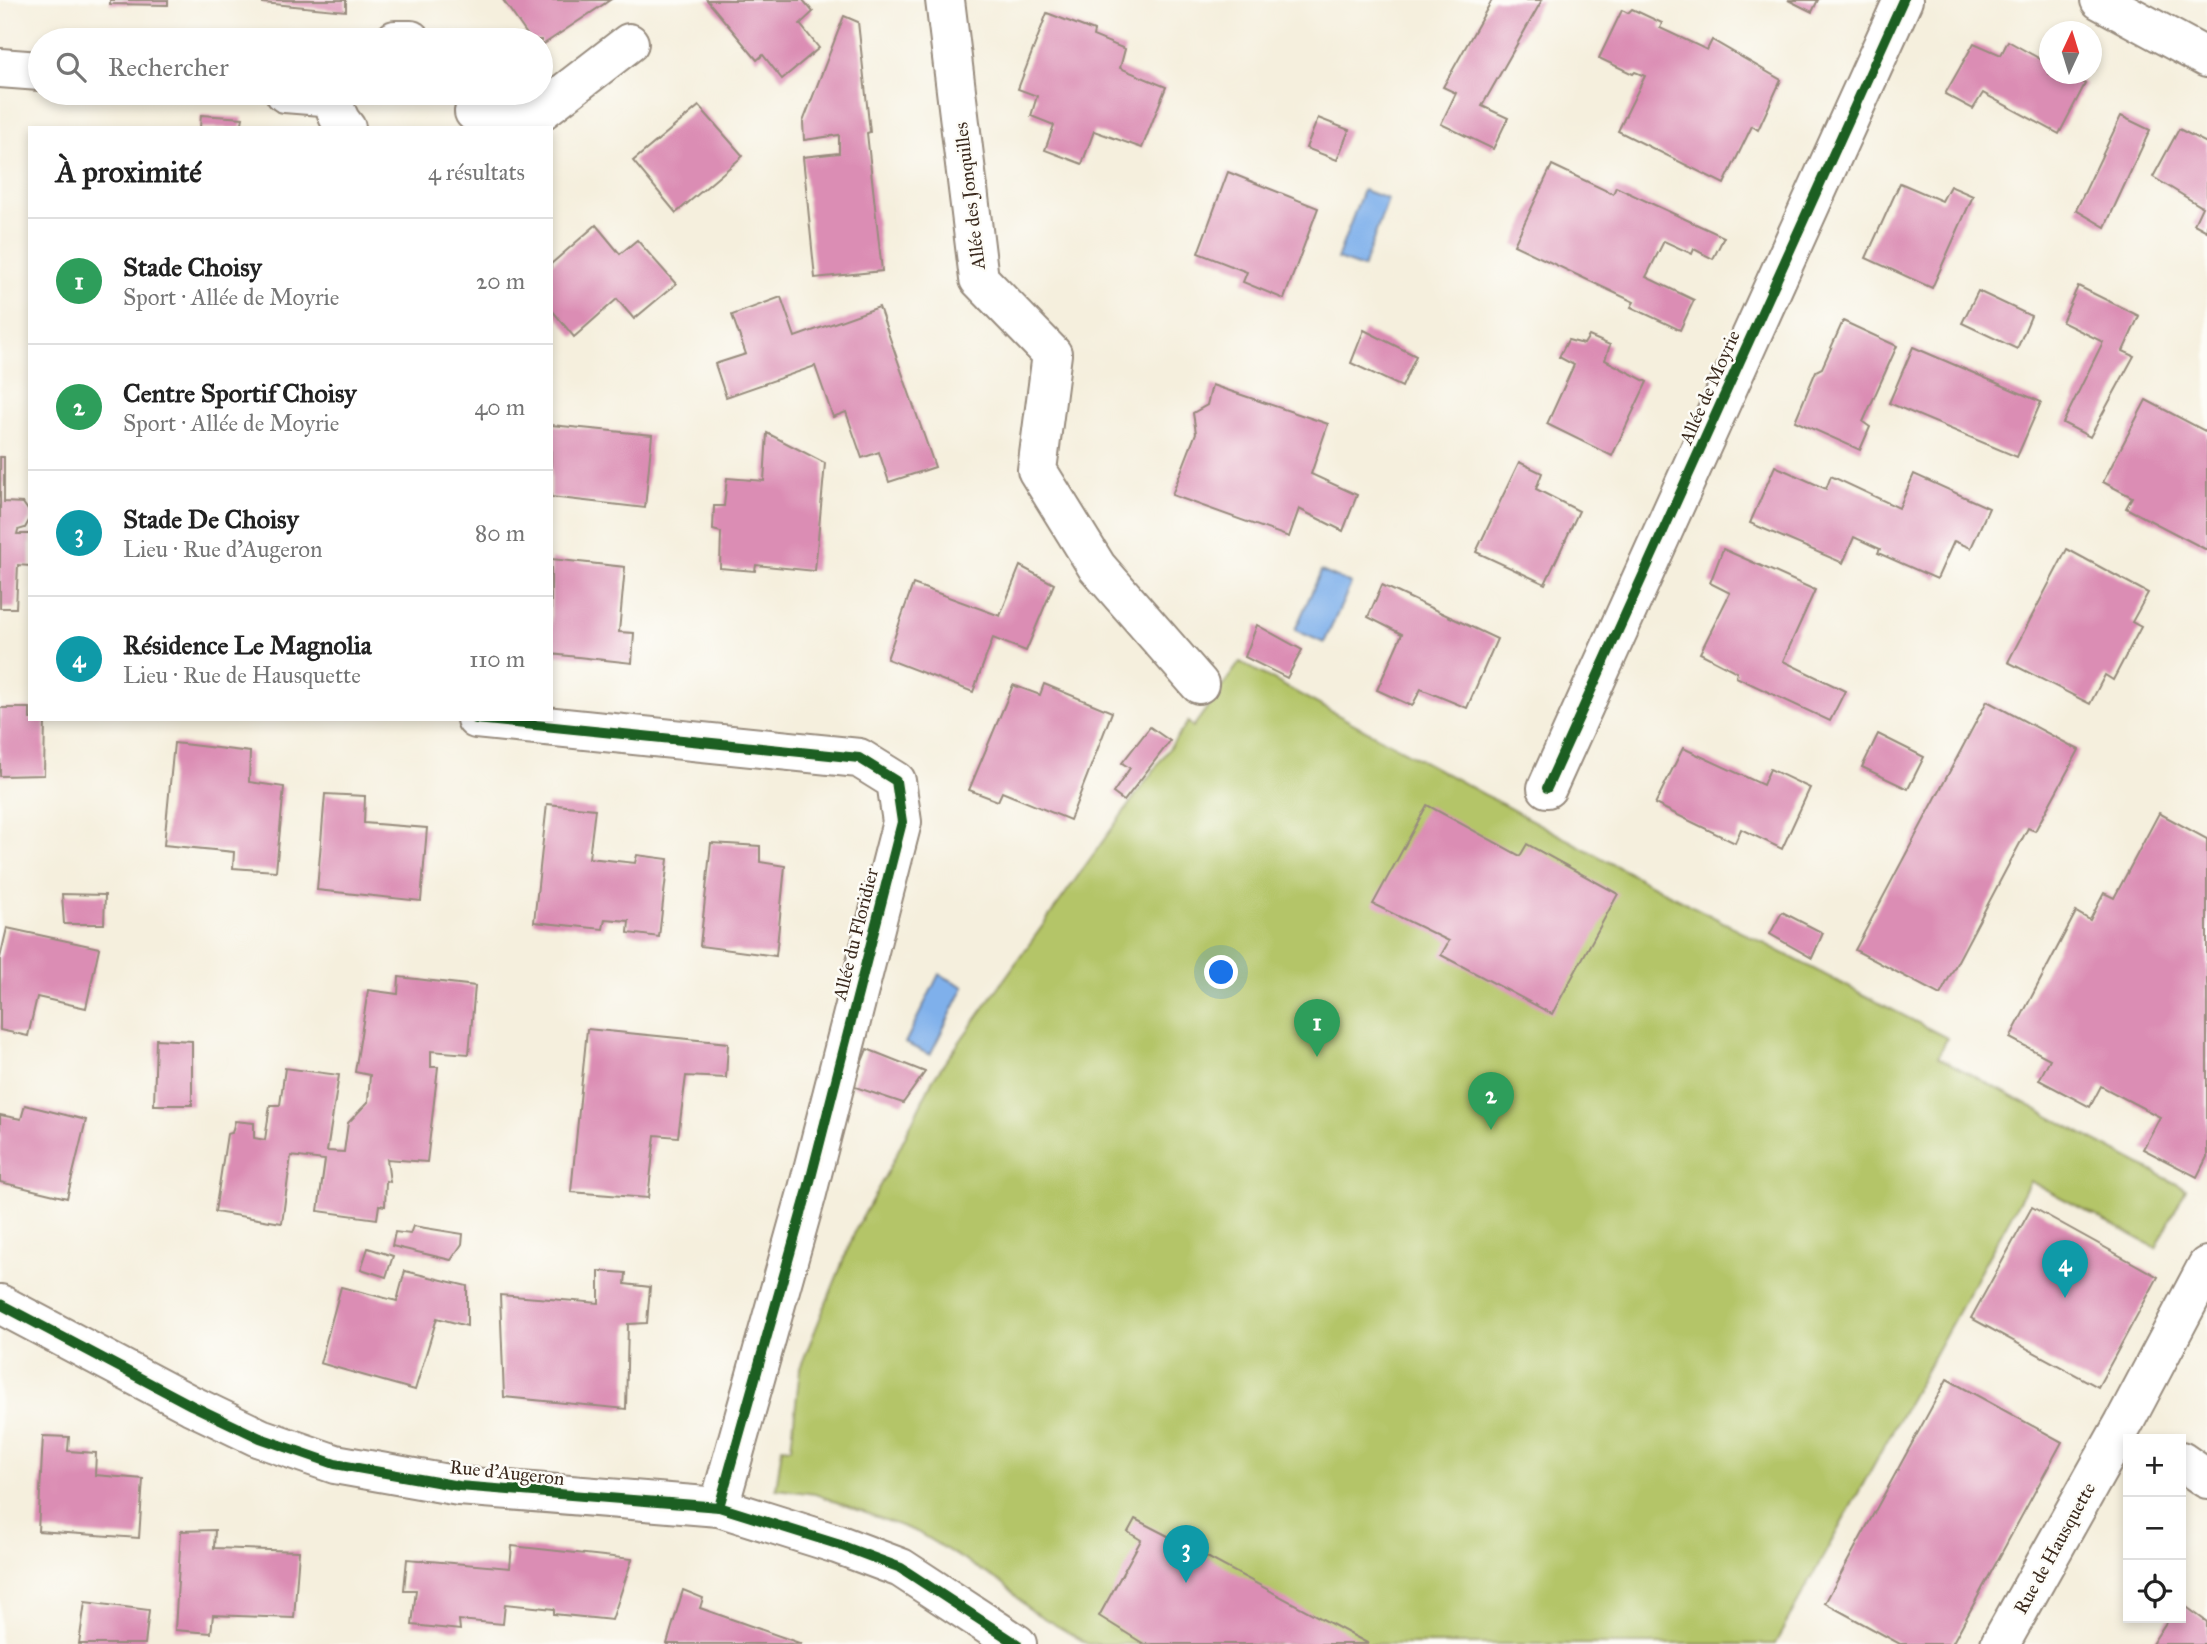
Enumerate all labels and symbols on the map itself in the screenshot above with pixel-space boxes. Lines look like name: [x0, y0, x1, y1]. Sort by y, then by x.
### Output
north arrow: [2039, 21, 2102, 84]
street label: Allée des Jonquilles: [949, 121, 991, 272]
street label: Allée de Moyrie: [1674, 327, 1745, 449]
street label: Allée du Floridier: [828, 865, 883, 1004]
your location: [1204, 955, 1238, 989]
pin: 1: [1294, 999, 1340, 1057]
pin: 2: [1468, 1072, 1514, 1130]
pin: 4: [2042, 1240, 2088, 1298]
street label: Rue d'Augeron: [448, 1455, 565, 1491]
street label: Rue de Hausquette: [2009, 1478, 2101, 1619]
pin: 3: [1163, 1525, 1209, 1583]

